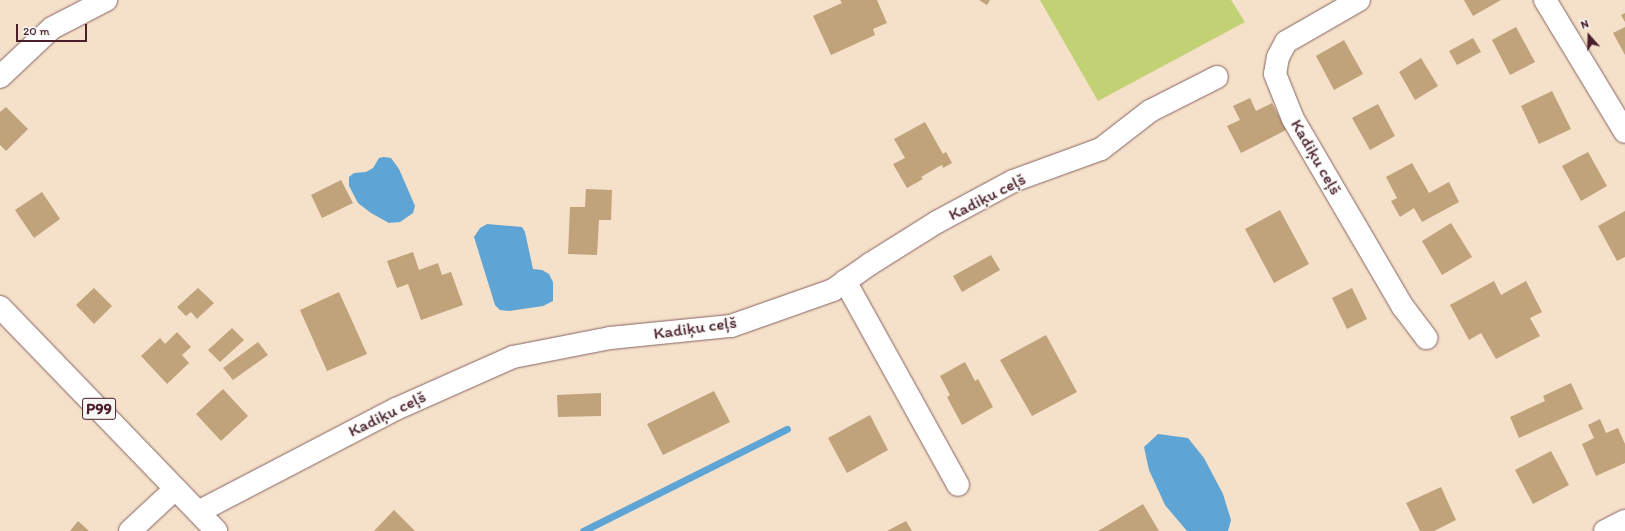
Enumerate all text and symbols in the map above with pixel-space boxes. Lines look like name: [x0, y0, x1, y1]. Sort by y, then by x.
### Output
scale bar: [18, 16, 89, 42]
north arrow: [1569, 16, 1609, 56]
text: N: [1579, 17, 1590, 32]
text: 20 m: [23, 24, 50, 38]
street label: Kadiķu ceļš: [1286, 116, 1346, 198]
street label: Kadiķu ceļš: [945, 169, 1029, 225]
street label: Kadiķu ceļš: [652, 312, 738, 344]
street label: Kadiķu ceļš: [345, 386, 429, 442]
road number: P99: [82, 395, 116, 423]

